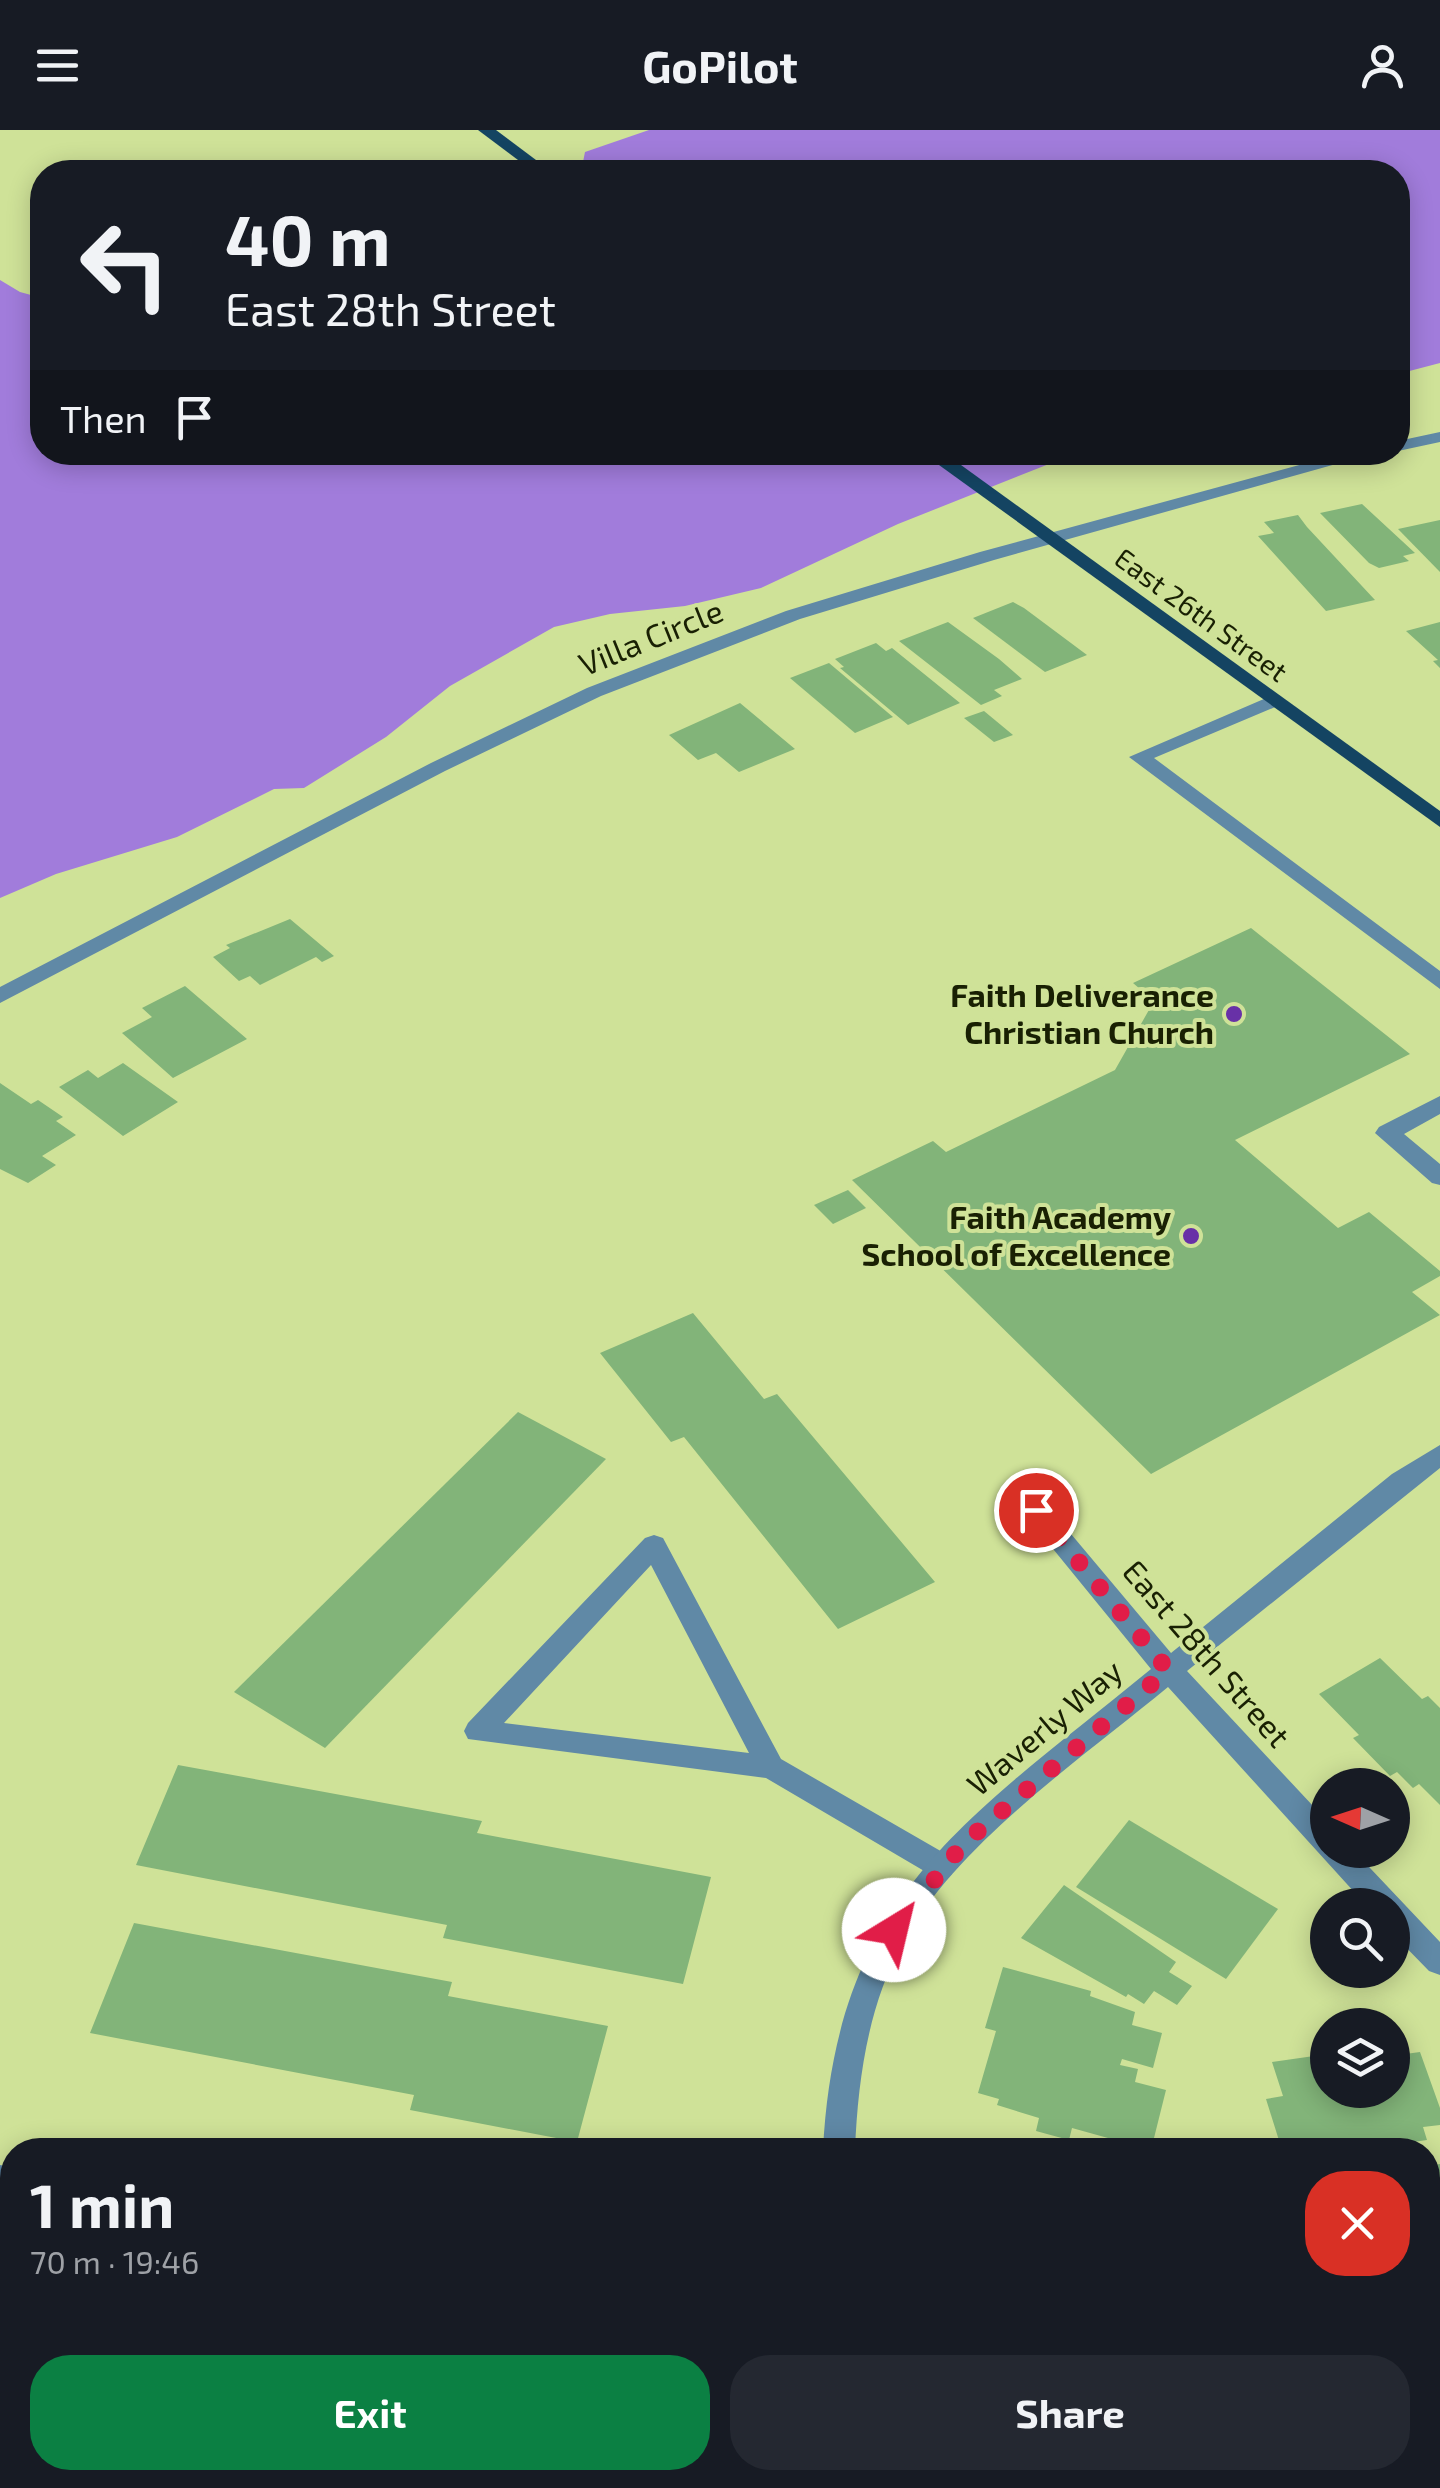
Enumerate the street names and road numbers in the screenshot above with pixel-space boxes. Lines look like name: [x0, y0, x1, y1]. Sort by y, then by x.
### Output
street label: East 26th Street: [1109, 540, 1294, 688]
street label: Villa Circle: [573, 590, 728, 682]
street label: East 28th Street: [1116, 1551, 1299, 1754]
street label: Waverly Way: [959, 1651, 1129, 1802]

